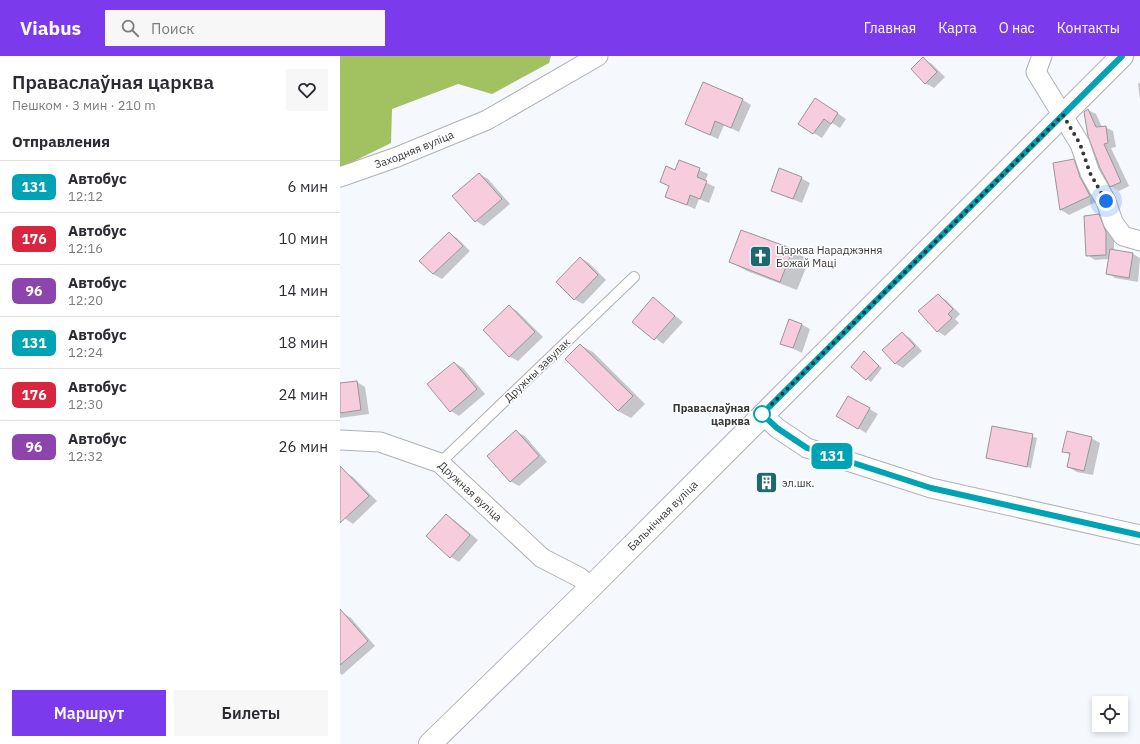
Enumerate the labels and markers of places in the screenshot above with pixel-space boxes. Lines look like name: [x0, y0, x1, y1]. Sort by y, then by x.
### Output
church icon: Царква Нараджэння Божай Маці: [748, 243, 774, 269]
place label: Царква Нараджэння Божай Маці: [776, 243, 882, 270]
place label: Праваслаўная царква: [673, 401, 750, 428]
marker: Праваслаўная царква: [753, 405, 771, 423]
building icon: эл.шк.: [754, 470, 780, 496]
place label: эл.шк.: [782, 476, 815, 490]

